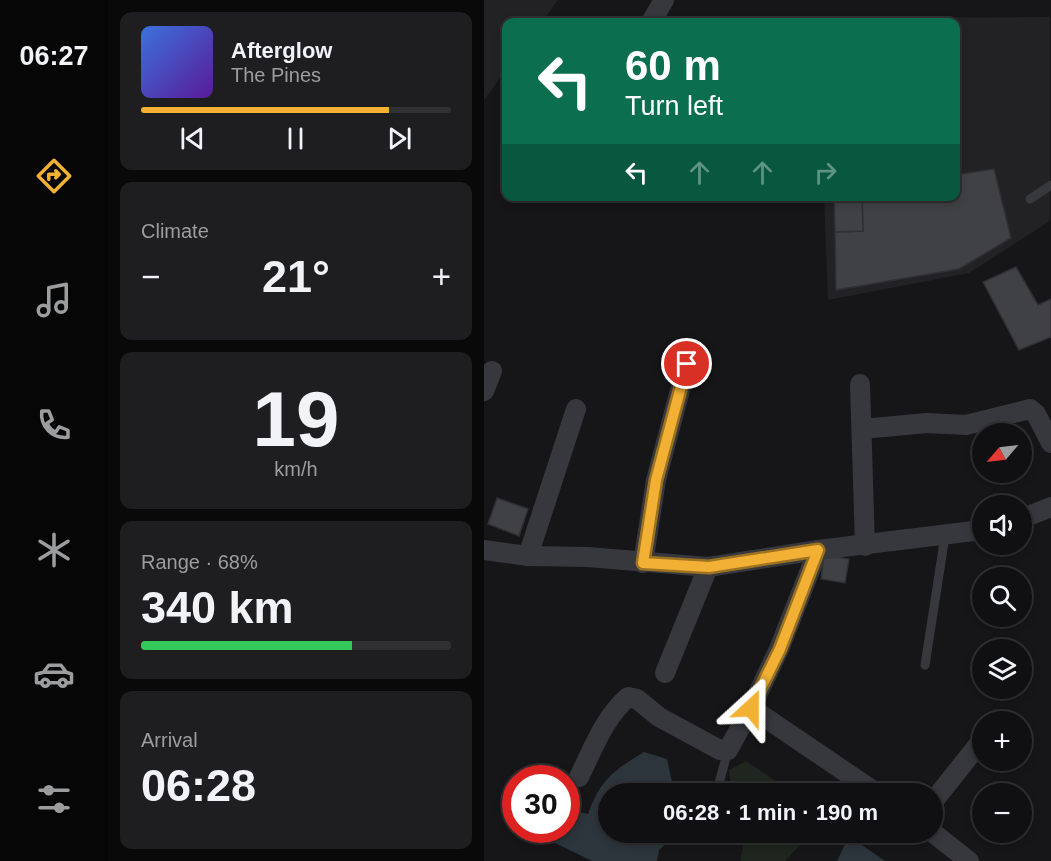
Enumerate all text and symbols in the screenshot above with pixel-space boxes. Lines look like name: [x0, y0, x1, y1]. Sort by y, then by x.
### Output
text: Afterglow: [231, 38, 332, 63]
text: 06:27: [19, 41, 89, 71]
icon: left: [526, 42, 604, 120]
text: 60 m: [625, 42, 721, 89]
text: The Pines: [231, 64, 321, 86]
text: Turn left: [625, 91, 723, 121]
icon: previous: [176, 122, 209, 155]
icon: pause: [279, 122, 312, 155]
icon: next: [383, 122, 416, 155]
icon: directions: [33, 155, 75, 197]
icon: left: [620, 156, 653, 189]
icon: ahead: [683, 156, 716, 189]
icon: ahead: [746, 156, 779, 189]
icon: right: [809, 156, 842, 189]
text: Climate: [141, 220, 209, 242]
text: 21°: [262, 251, 330, 302]
text: −: [141, 258, 160, 295]
text: +: [432, 258, 451, 295]
icon: music: [33, 279, 75, 321]
pin: [661, 338, 712, 389]
icon: arrive: [670, 347, 703, 380]
text: 19: [253, 375, 339, 463]
icon: phone: [33, 404, 75, 446]
north arrow: [972, 423, 1032, 483]
map controls: [972, 423, 1032, 843]
text: km/h: [274, 458, 318, 480]
button: sound: [972, 495, 1032, 555]
icon: climate: [33, 529, 75, 571]
text: Range · 68%: [141, 551, 258, 573]
button: search: [972, 567, 1032, 627]
text: 340 km: [141, 582, 294, 633]
button: layers: [972, 639, 1032, 699]
icon: car: [33, 653, 75, 695]
position arrow: [719, 676, 783, 740]
button: +: [972, 711, 1032, 771]
text: Arrival: [141, 729, 198, 751]
text: 06:28: [141, 760, 256, 811]
speed limit sign: 30: [502, 765, 580, 843]
icon: filters: [33, 778, 75, 820]
button: −: [972, 783, 1032, 843]
text: 06:28 · 1 min · 190 m: [663, 800, 878, 825]

